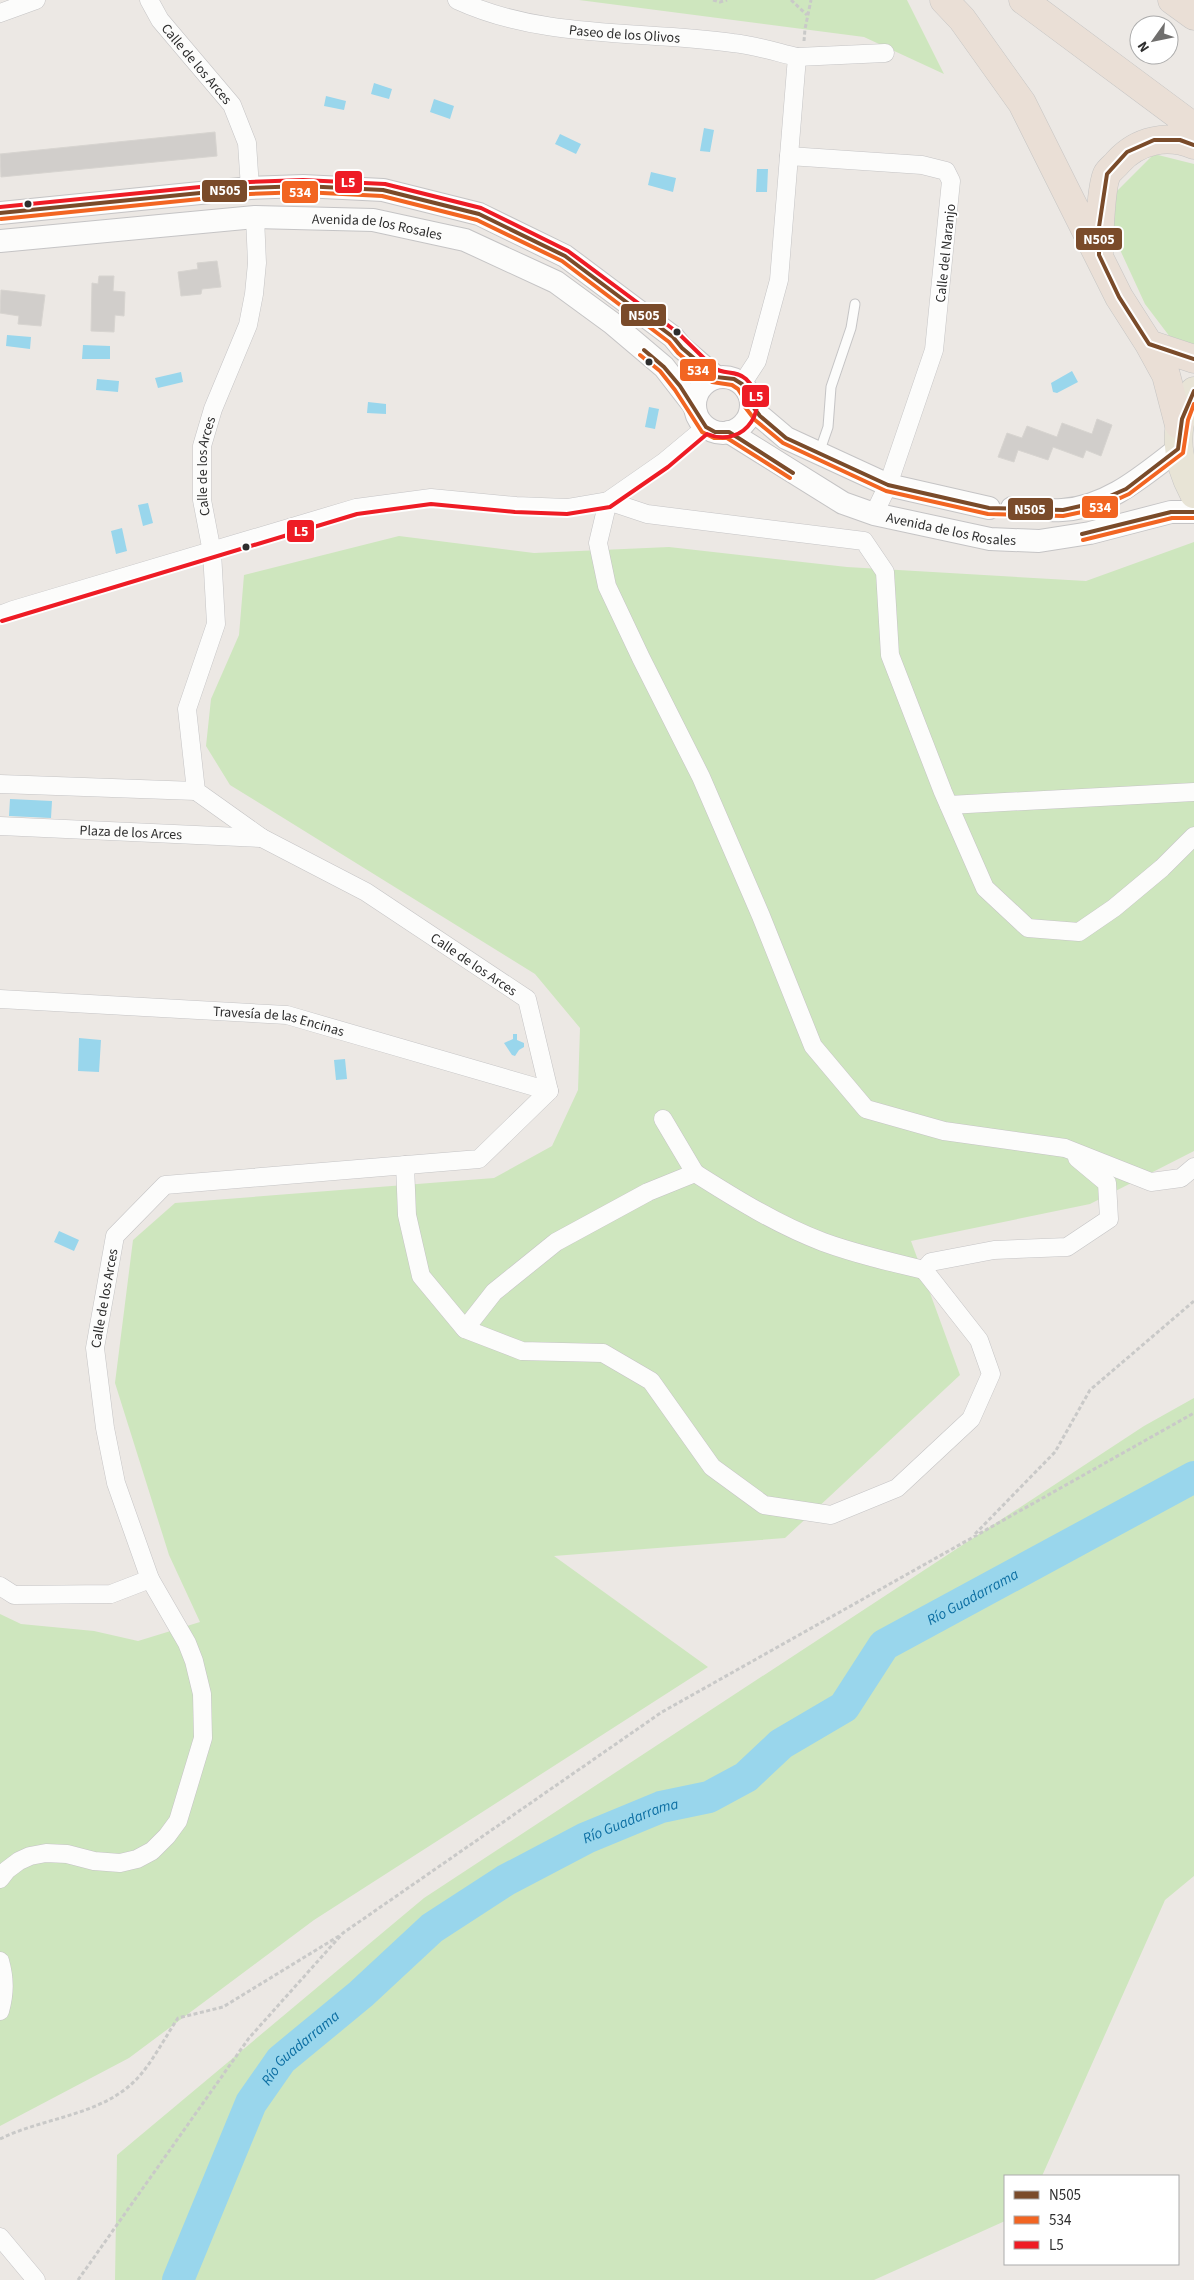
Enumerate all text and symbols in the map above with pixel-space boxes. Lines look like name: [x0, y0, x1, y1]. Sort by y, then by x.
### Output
north arrow: [1129, 15, 1179, 65]
street label: Calle de los Arces: [156, 19, 236, 109]
street label: Paseo de los Olivos: [568, 20, 681, 49]
text: N: [1133, 37, 1155, 56]
line badge: L5: [334, 170, 363, 194]
text: L5: [341, 173, 355, 193]
line badge: N505: [201, 179, 248, 203]
line badge: 534: [281, 180, 319, 204]
text: N505: [209, 181, 241, 201]
text: 534: [289, 183, 312, 203]
unlabelled marker: [23, 199, 33, 209]
street label: Calle del Naranjo: [931, 203, 961, 304]
street label: Avenida de los Rosales: [312, 209, 444, 246]
line badge: N505: [1075, 227, 1123, 251]
text: N505: [1083, 230, 1115, 250]
line badge: N505: [620, 303, 667, 327]
text: N505: [628, 306, 660, 326]
unlabelled marker: [672, 327, 682, 337]
unlabelled marker: [644, 357, 654, 367]
line badge: 534: [679, 358, 717, 382]
text: 534: [687, 361, 710, 381]
line badge: L5: [741, 384, 770, 408]
text: L5: [749, 387, 763, 407]
street label: Calle de los Arces: [193, 414, 221, 518]
line badge: 534: [1081, 495, 1119, 519]
line badge: N505: [1007, 497, 1054, 521]
text: 534: [1089, 498, 1112, 518]
text: N505: [1014, 500, 1046, 520]
street label: Avenida de los Rosales: [884, 508, 1017, 551]
line badge: L5: [286, 519, 315, 543]
text: L5: [294, 522, 308, 542]
unlabelled marker: [241, 542, 251, 552]
street label: Plaza de los Arces: [79, 821, 183, 845]
street label: Calle de los Arces: [426, 928, 521, 1001]
street label: Travesía de las Encinas: [212, 1002, 347, 1042]
street label: Calle de los Arces: [86, 1247, 124, 1350]
water label: Río Guadarrama: [923, 1564, 1022, 1631]
water label: Río Guadarrama: [579, 1794, 680, 1849]
water label: Río Guadarrama: [256, 2006, 344, 2090]
legend: [1004, 2175, 1179, 2265]
text: N505: [1049, 2185, 1081, 2206]
text: 534: [1049, 2210, 1072, 2231]
text: L5: [1049, 2235, 1064, 2256]

